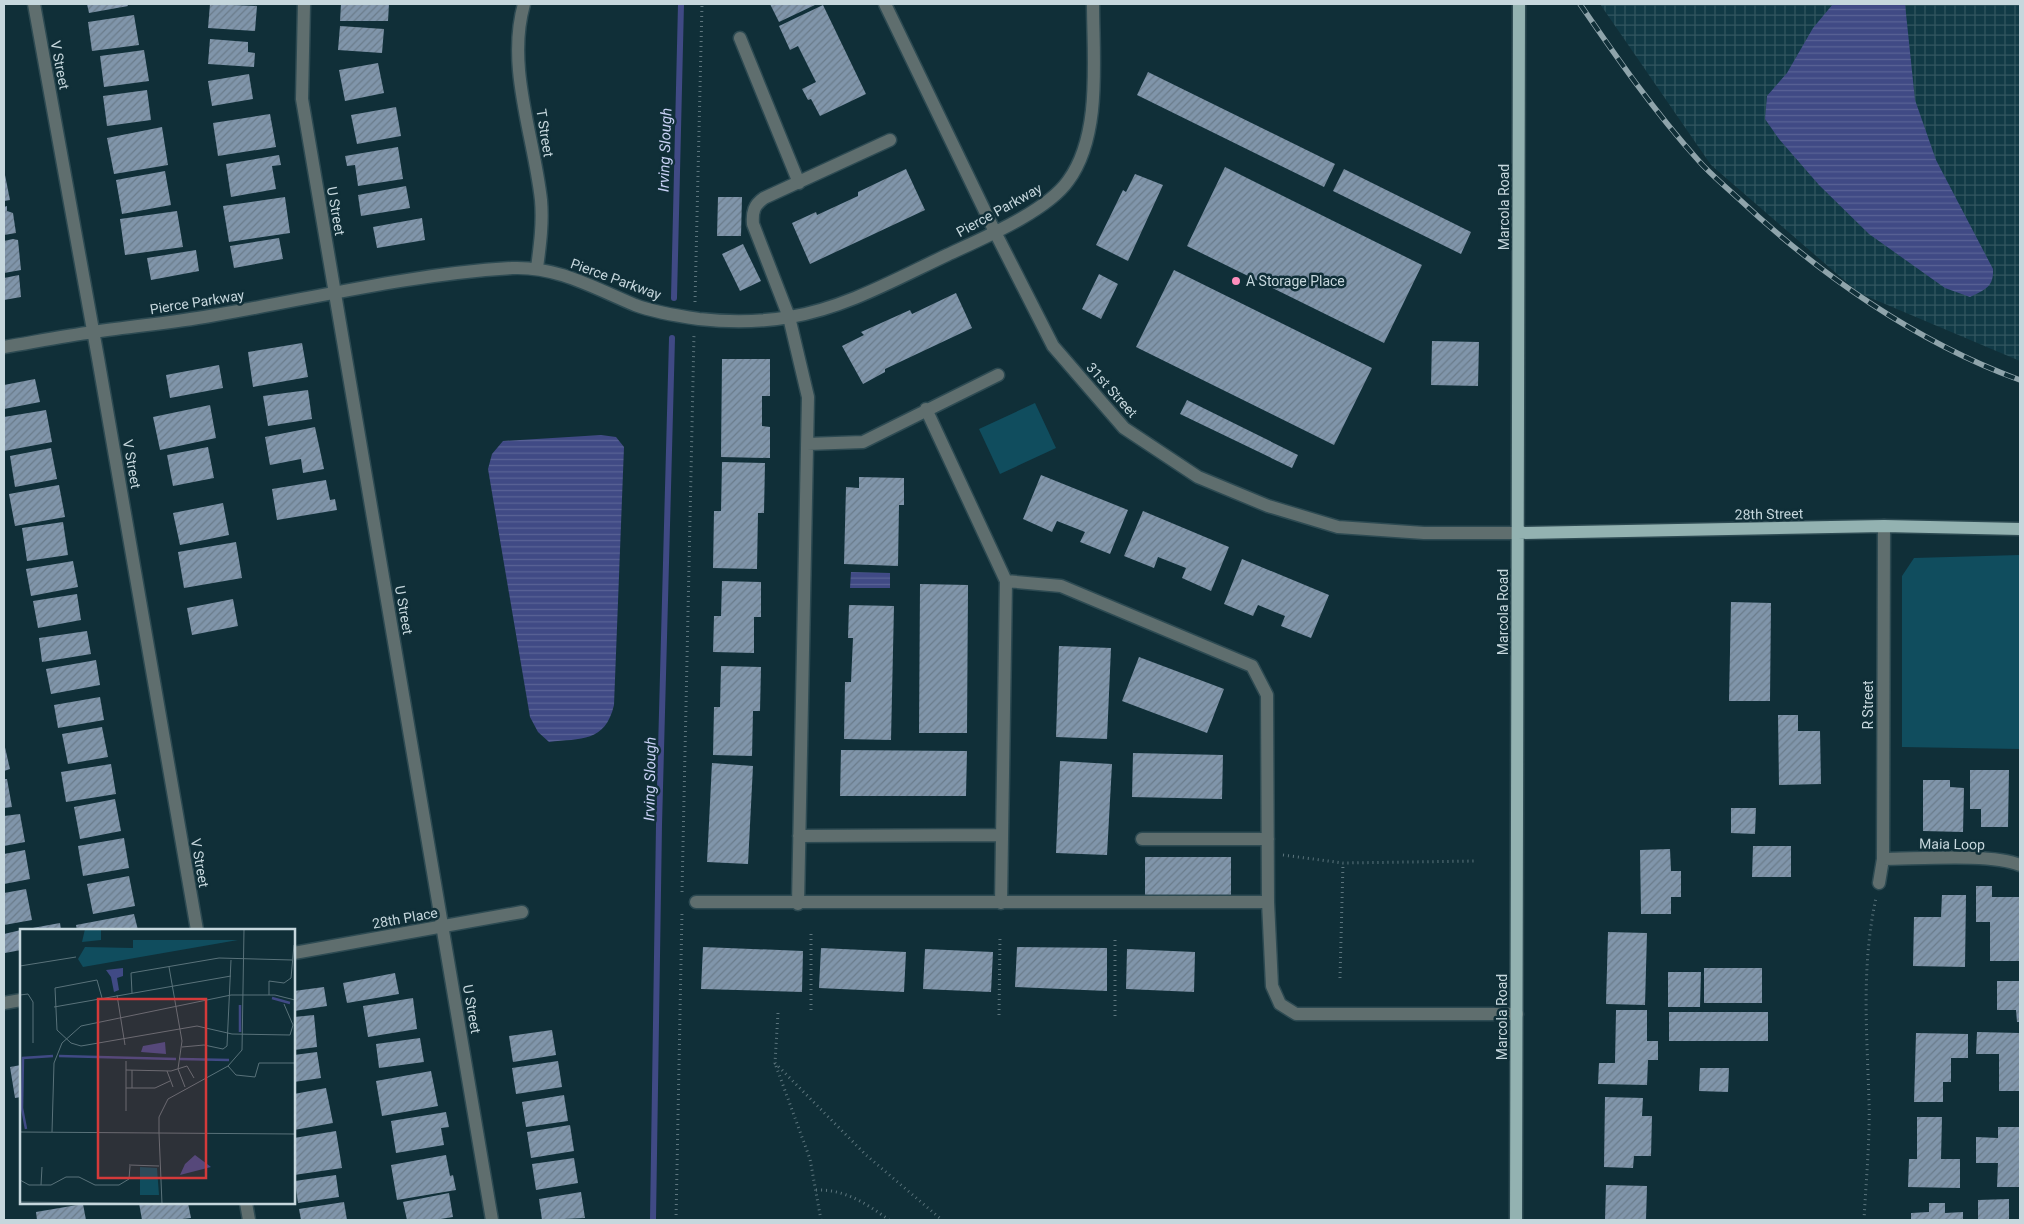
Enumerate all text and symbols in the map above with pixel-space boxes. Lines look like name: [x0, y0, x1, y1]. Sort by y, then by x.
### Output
street label: V Street: [47, 39, 73, 91]
street label: T Street: [533, 108, 557, 159]
water label: Irving Slough: [655, 108, 675, 192]
street label: Marcola Road: [1496, 164, 1512, 250]
street label: Pierce Parkway: [953, 180, 1045, 240]
street label: U Street: [324, 185, 348, 237]
street label: Pierce Parkway: [568, 255, 664, 303]
place label: A Storage Place: [1246, 273, 1345, 289]
marker: A Storage Place: [1230, 275, 1242, 287]
street label: Pierce Parkway: [149, 287, 246, 317]
street label: 31st Street: [1083, 359, 1141, 421]
street label: V Street: [120, 438, 144, 490]
street label: 28th Street: [1735, 505, 1804, 523]
street label: Marcola Road: [1495, 569, 1511, 655]
street label: U Street: [392, 584, 416, 636]
street label: R Street: [1860, 680, 1876, 730]
water label: Irving Slough: [640, 737, 660, 821]
street label: Maia Loop: [1919, 835, 1985, 853]
street label: V Street: [188, 837, 212, 889]
street label: 28th Place: [371, 904, 439, 932]
inset map: [20, 929, 295, 1204]
street label: Marcola Road: [1494, 974, 1510, 1060]
street label: U Street: [460, 983, 484, 1035]

